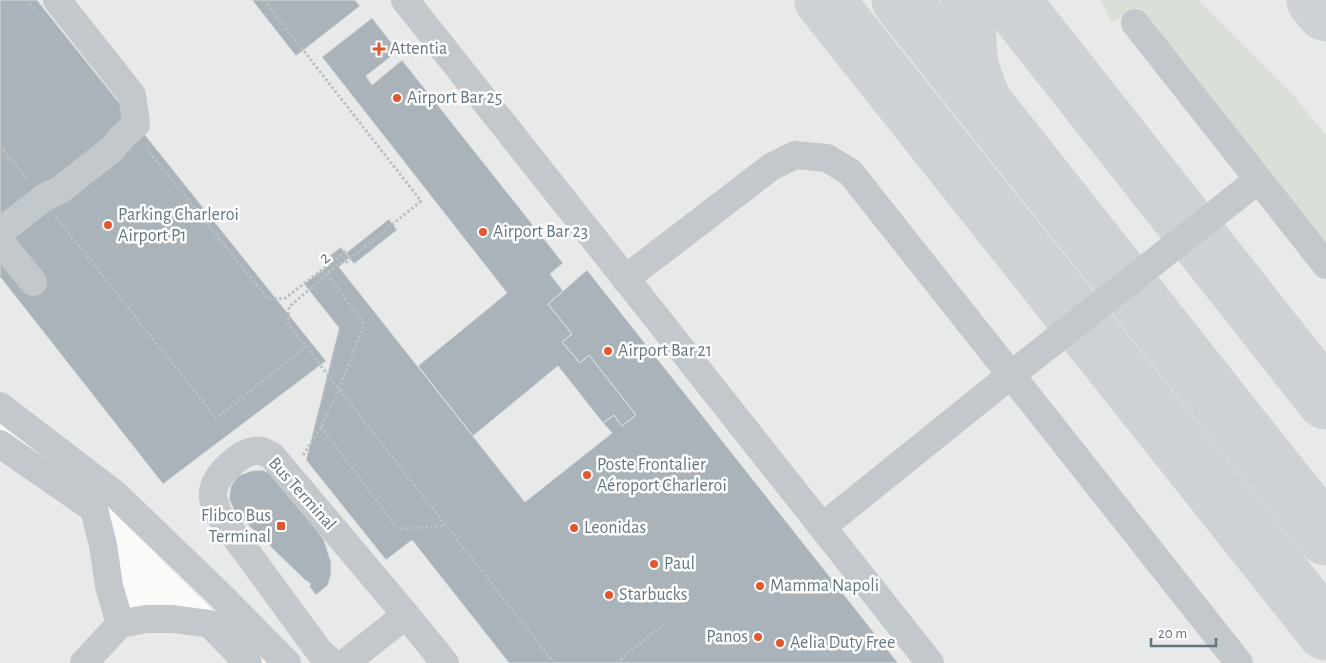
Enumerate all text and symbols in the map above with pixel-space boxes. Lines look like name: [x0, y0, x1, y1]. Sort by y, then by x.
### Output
place label: Attentia: [390, 40, 447, 58]
marker: Attentia: [372, 42, 386, 56]
place label: Airport Bar 25: [407, 89, 502, 107]
marker: Airport Bar 25: [391, 92, 403, 104]
place label: Parking Charleroi Airport P1: [118, 206, 239, 245]
marker: Parking Charleroi Airport P1: [102, 219, 114, 231]
place label: Airport Bar 23: [493, 223, 588, 241]
marker: Airport Bar 23: [477, 226, 489, 238]
street label: 2: [316, 248, 334, 268]
place label: Airport Bar 21: [618, 342, 712, 360]
marker: Airport Bar 21: [602, 345, 614, 357]
street label: Bus Terminal: [265, 454, 339, 534]
place label: Poste Frontalier Aéroport Charleroi: [597, 456, 727, 495]
marker: Poste Frontalier Aéroport Charleroi: [581, 469, 593, 481]
place label: Flibco Bus Terminal: [201, 507, 271, 546]
place label: Leonidas: [584, 519, 646, 537]
marker: Flibco Bus Terminal: [275, 520, 287, 532]
marker: Leonidas: [568, 522, 580, 534]
place label: Paul: [664, 555, 695, 573]
marker: Paul: [648, 558, 660, 570]
place label: Mamma Napoli: [770, 577, 879, 595]
marker: Mamma Napoli: [754, 580, 766, 592]
place label: Starbucks: [619, 586, 687, 604]
marker: Starbucks: [603, 589, 615, 601]
scale bar: [1151, 616, 1216, 648]
text: 20 m: [1158, 626, 1187, 641]
place label: Panos: [706, 628, 748, 646]
marker: Panos: [752, 631, 764, 643]
place label: Aelia Duty Free: [790, 634, 895, 652]
marker: Aelia Duty Free: [774, 637, 786, 649]

